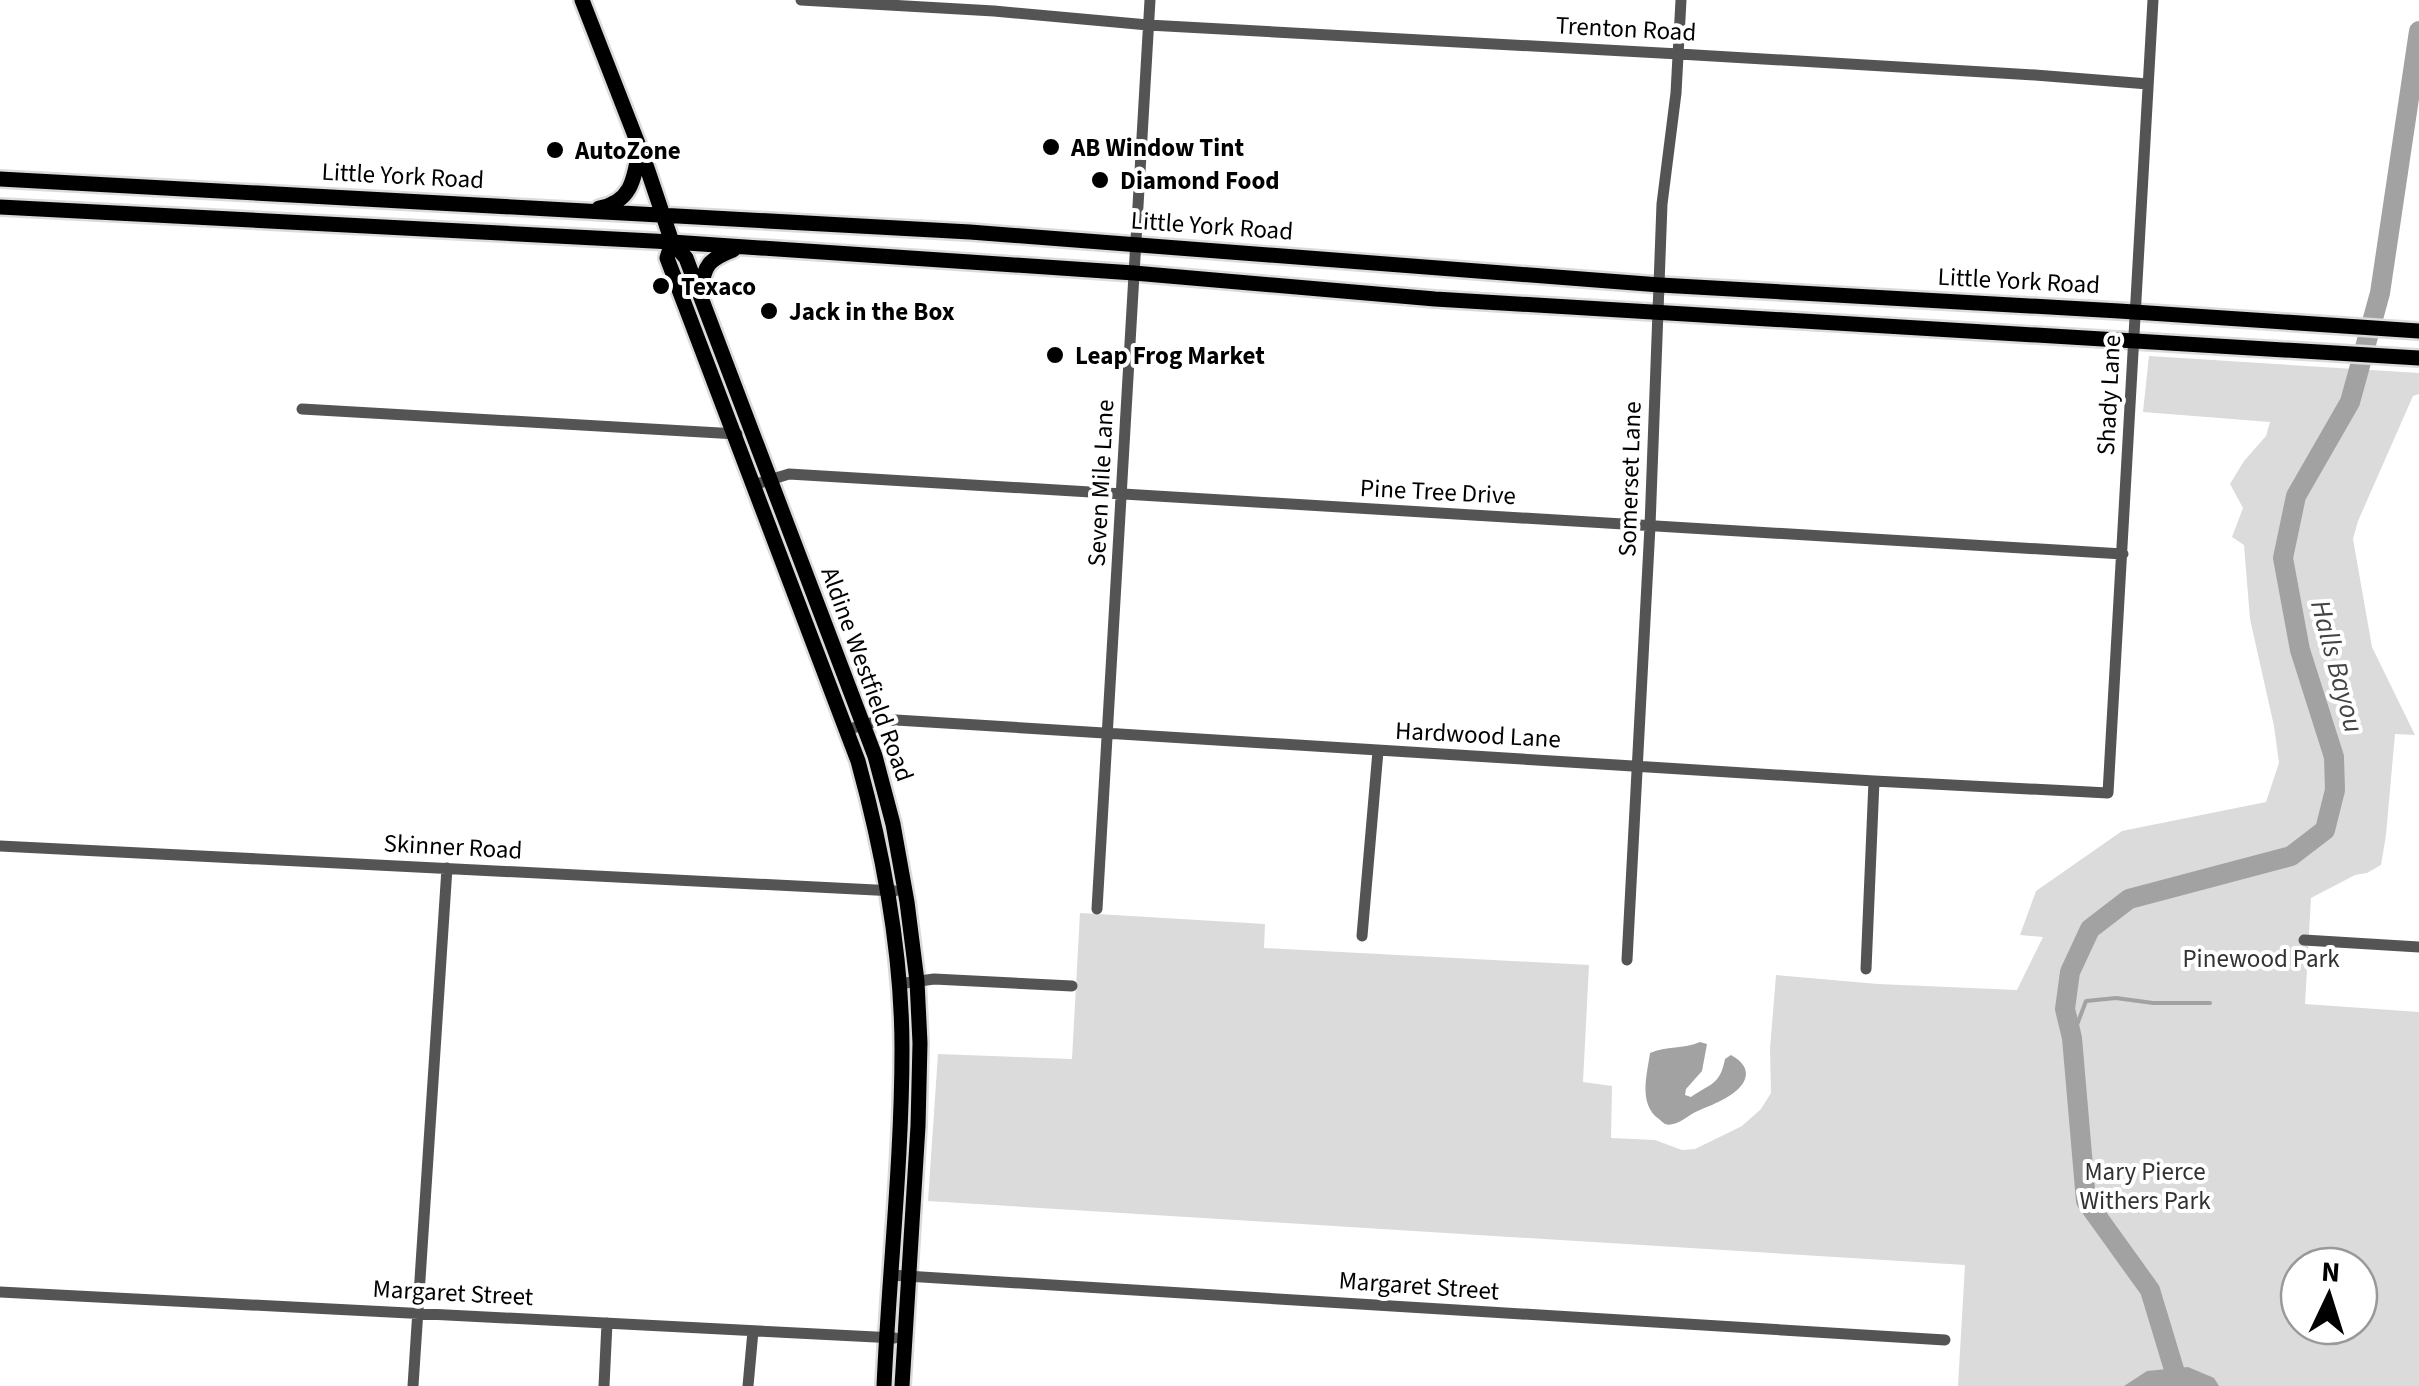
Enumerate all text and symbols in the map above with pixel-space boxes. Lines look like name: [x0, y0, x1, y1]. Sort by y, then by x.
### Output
street label: Trenton Road: [1555, 7, 1697, 51]
place label: AB Window Tint: [1070, 130, 1244, 166]
place label: AutoZone: [574, 133, 681, 169]
marker: AB Window Tint: [1040, 136, 1062, 158]
marker: AutoZone: [544, 139, 566, 161]
street label: Little York Road: [321, 154, 485, 198]
place label: Diamond Food: [1120, 163, 1280, 199]
marker: Diamond Food: [1089, 169, 1111, 191]
street label: Little York Road: [1130, 202, 1294, 250]
street label: Little York Road: [1937, 259, 2101, 303]
place label: Texaco: [681, 269, 756, 305]
marker: Texaco: [650, 275, 672, 297]
place label: Jack in the Box: [789, 294, 955, 330]
marker: Jack in the Box: [758, 300, 780, 322]
street label: Shady Lane: [2088, 334, 2130, 456]
place label: Leap Frog Market: [1075, 338, 1265, 374]
marker: Leap Frog Market: [1044, 344, 1066, 366]
street label: Seven Mile Lane: [1079, 398, 1123, 568]
street label: Somerset Lane: [1609, 401, 1651, 557]
street label: Pine Tree Drive: [1359, 470, 1517, 514]
street label: Aldine Westfield Road: [811, 562, 923, 787]
water label: Halls Bayou: [2300, 596, 2374, 737]
street label: Hardwood Lane: [1394, 713, 1562, 757]
street label: Skinner Road: [383, 825, 523, 869]
park label: Pinewood Park: [2182, 941, 2340, 977]
park label: Mary Pierce Withers Park: [2079, 1154, 2211, 1219]
north arrow: [2279, 1246, 2379, 1346]
text: N: [2320, 1251, 2341, 1293]
street label: Margaret Street: [1338, 1262, 1501, 1310]
street label: Margaret Street: [372, 1271, 535, 1315]

